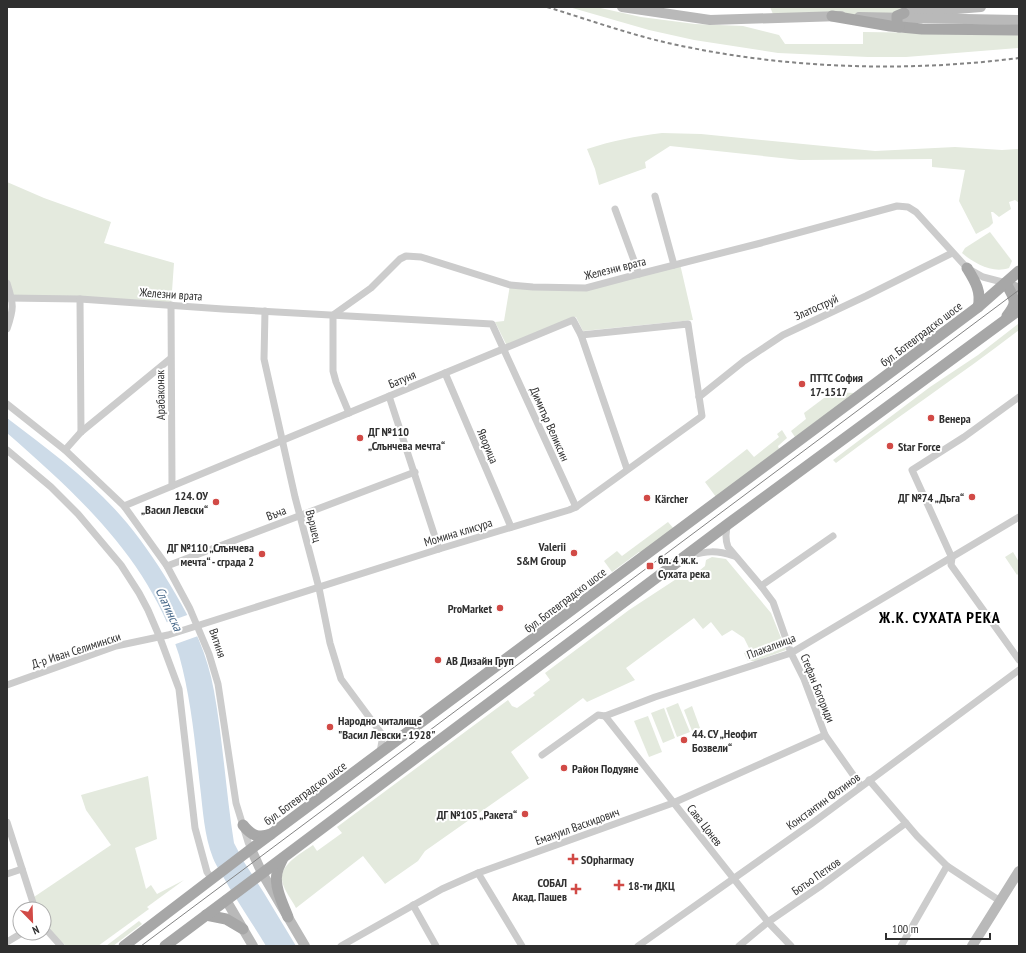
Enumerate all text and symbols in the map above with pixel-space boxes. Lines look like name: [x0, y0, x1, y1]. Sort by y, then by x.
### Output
street label: Железни врата: [582, 253, 648, 283]
street label: Железни врата: [138, 284, 203, 304]
street label: Златоструй: [792, 291, 840, 323]
street label: бул. Ботевградско шосе: [877, 298, 965, 370]
street label: Батуня: [386, 367, 418, 391]
street label: Арабаконак: [152, 369, 168, 420]
place label: ПТТС София 17-1517: [810, 370, 863, 399]
marker: ПТТС София 17-1517: [797, 379, 807, 389]
street label: Димитър Великсин: [527, 384, 573, 464]
place label: Венера: [939, 411, 971, 426]
marker: Венера: [926, 413, 936, 423]
place label: ДГ №110 „Слънчева мечта“: [368, 424, 445, 453]
street label: Яворица: [474, 426, 502, 466]
marker: ДГ №110 „Слънчева мечта“: [355, 433, 365, 443]
place label: Star Force: [898, 439, 941, 454]
marker: Star Force: [885, 441, 895, 451]
place label: 124. ОУ „Васил Левски“: [141, 488, 208, 517]
place label: ДГ №74 „Дъга“: [898, 490, 964, 505]
place label: Кärcher: [655, 491, 688, 506]
marker: ДГ №74 „Дъга“: [967, 492, 977, 502]
marker: Кärcher: [642, 493, 652, 503]
marker: 124. ОУ „Васил Левски“: [211, 497, 221, 507]
street label: Въча: [264, 502, 288, 524]
street label: Вършец: [303, 508, 325, 545]
street label: Момина клисура: [422, 514, 494, 549]
place label: Valerii S&M Group: [517, 539, 567, 568]
place label: ДГ №110 „Слънчева мечта“ - сграда 2: [167, 540, 254, 569]
marker: Valerii S&M Group: [569, 548, 579, 558]
marker: ДГ №110 „Слънчева мечта“ - сграда 2: [257, 549, 267, 559]
place label: бл. 4 ж.к. Сухата река: [658, 552, 710, 581]
marker: бл. 4 ж.к. Сухата река: [645, 561, 655, 571]
street label: бул. Ботевградско шосе: [521, 564, 609, 636]
water label: Слатинска: [152, 584, 187, 634]
place label: ProMarket: [448, 601, 493, 616]
marker: ProMarket: [495, 603, 505, 613]
district label: Ж.К. СУХАТА РЕКА: [878, 607, 1001, 627]
street label: Витиня: [206, 626, 230, 660]
street label: Д-р Иван Селимински: [30, 629, 122, 671]
street label: Плакалница: [745, 630, 798, 662]
street label: Стефан Богориди: [797, 651, 839, 725]
place label: АВ Дизайн Груп: [445, 653, 514, 668]
marker: АВ Дизайн Груп: [433, 655, 443, 665]
place label: Народно читалище "Васил Левски - 1928": [338, 713, 435, 742]
marker: Народно читалище "Васил Левски - 1928": [325, 722, 335, 732]
place label: 44. СУ „Неофит Бозвели“: [692, 726, 758, 755]
marker: 44. СУ „Неофит Бозвели“: [679, 735, 689, 745]
street label: бул. Ботевградско шосе: [261, 758, 349, 828]
place label: Район Подуяне: [572, 761, 639, 776]
marker: Район Подуяне: [559, 763, 569, 773]
street label: Константин Фотинов: [783, 769, 863, 833]
street label: Сава Цонев: [684, 801, 726, 849]
street label: Емануил Васкидович: [533, 804, 621, 848]
place label: ДГ №105 „Ракета“: [437, 807, 517, 822]
marker: ДГ №105 „Ракета“: [520, 809, 530, 819]
place label: SOpharmacy: [581, 852, 634, 867]
marker: SOpharmacy: [568, 854, 578, 864]
street label: Ботьо Петков: [789, 854, 843, 898]
place label: СОБАЛ Акад. Пашев: [511, 875, 567, 904]
place label: 18-ти ДКЦ: [628, 878, 675, 893]
marker: 18-ти ДКЦ: [613, 879, 625, 891]
marker: СОБАЛ Акад. Пашев: [570, 883, 582, 895]
north arrow: [12, 901, 52, 941]
scale bar: [886, 915, 990, 941]
text: 100 m: [892, 921, 919, 936]
text: N: [30, 923, 41, 938]

